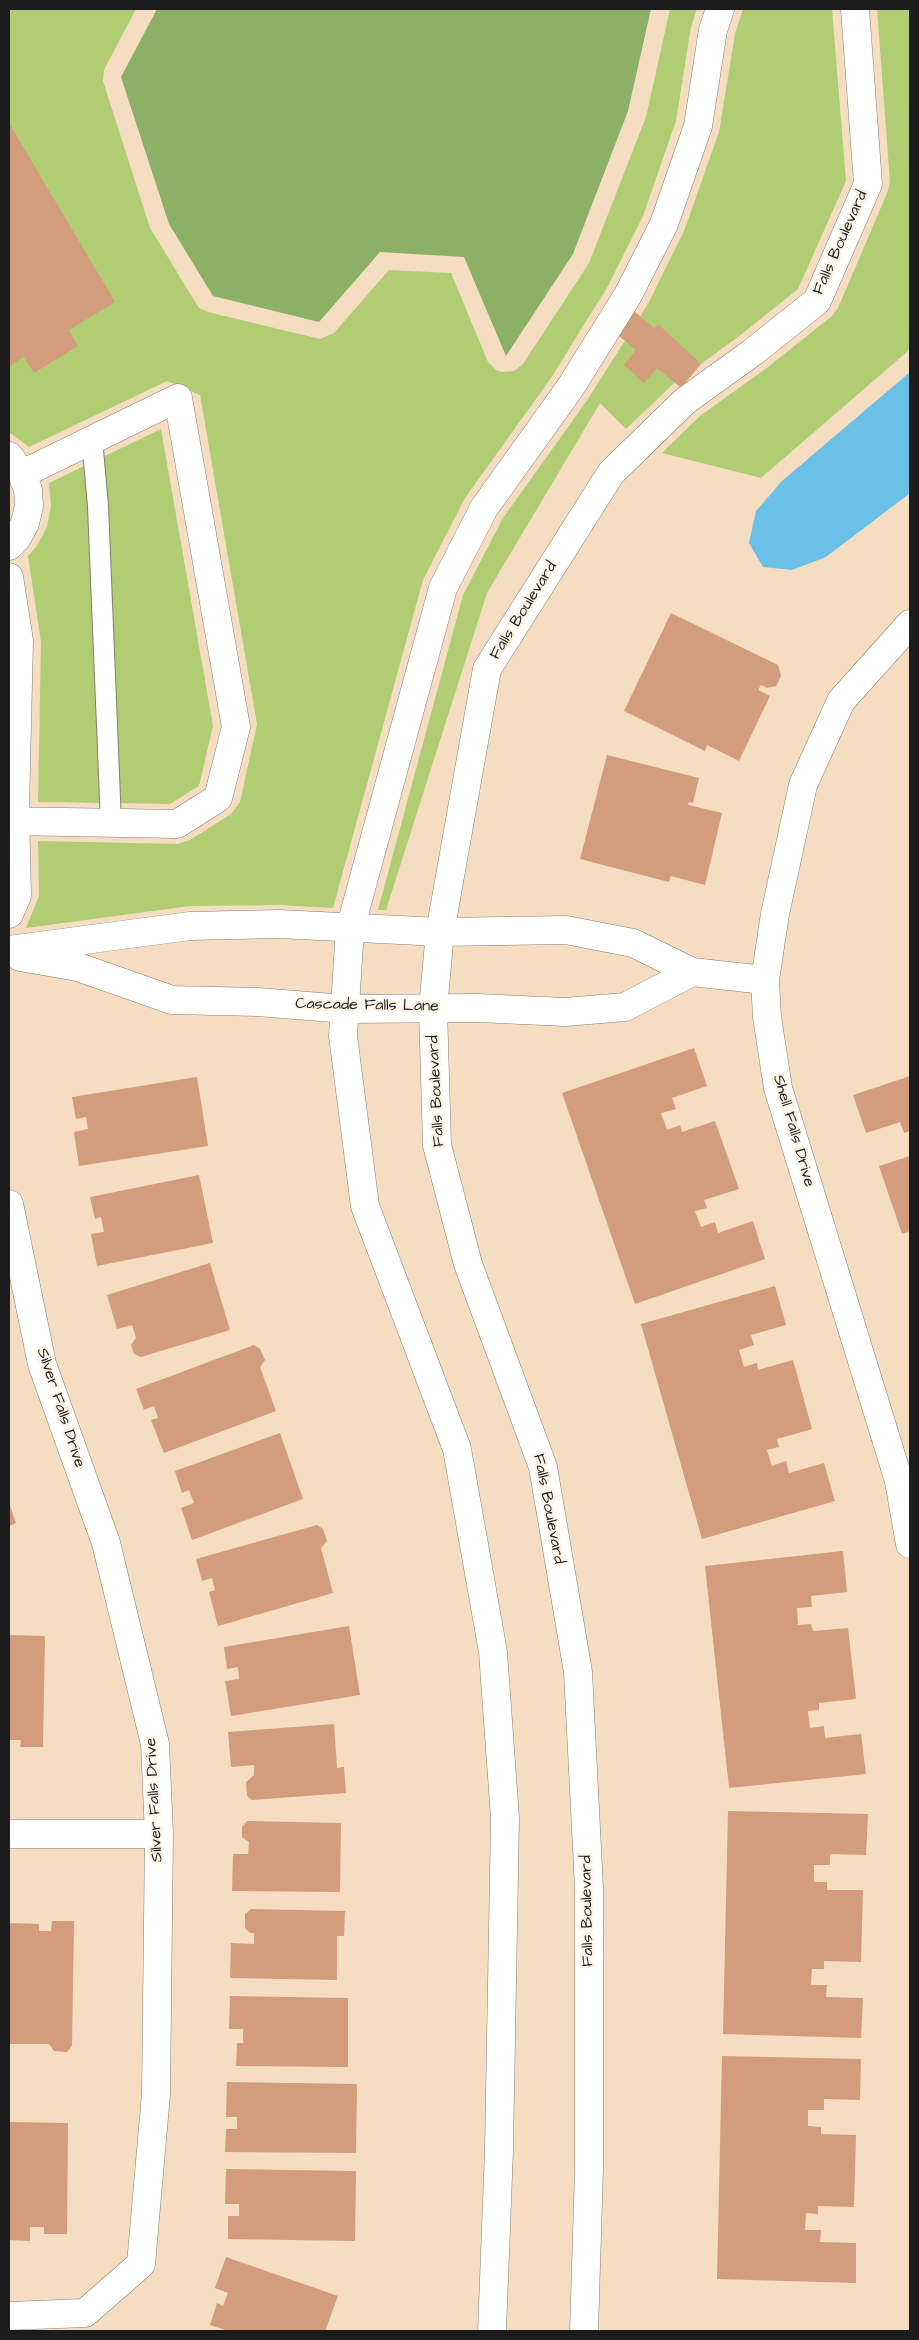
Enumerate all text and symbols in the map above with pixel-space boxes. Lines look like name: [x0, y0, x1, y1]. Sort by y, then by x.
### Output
street label: Falls Boulevard: [809, 188, 873, 298]
street label: Falls Boulevard: [486, 558, 562, 664]
street label: Cascade Falls Lane: [295, 995, 439, 1017]
street label: Falls Boulevard: [424, 1035, 450, 1147]
street label: Shell Falls Drive: [768, 1073, 818, 1189]
street label: Silver Falls Drive: [32, 1346, 88, 1470]
street label: Falls Boulevard: [528, 1452, 568, 1566]
street label: Silver Falls Drive: [142, 1737, 168, 1863]
street label: Falls Boulevard: [577, 1855, 599, 1967]

